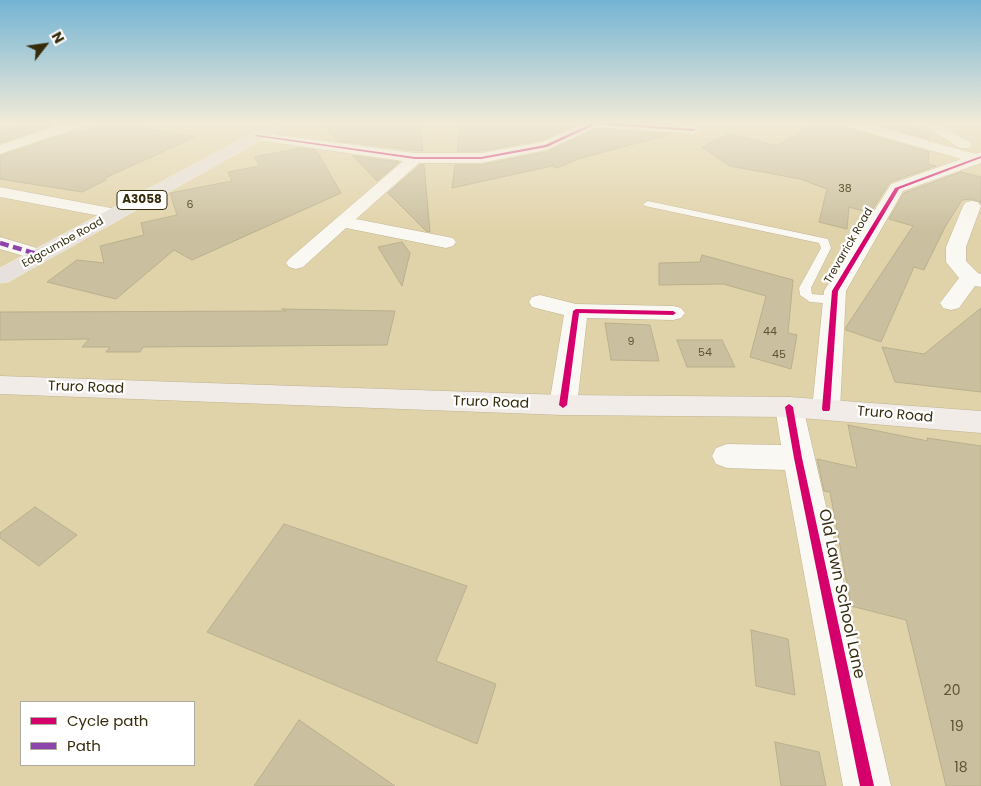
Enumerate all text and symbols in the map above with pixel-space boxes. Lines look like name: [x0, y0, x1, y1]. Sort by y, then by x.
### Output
north arrow: [20, 20, 70, 70]
text: N: [47, 28, 69, 47]
house number: 38: [838, 182, 852, 196]
road number: A3058: [117, 190, 167, 210]
house number: 6: [187, 198, 193, 212]
street label: Trevarrick Road: [822, 206, 876, 286]
street label: Edgcumbe Road: [20, 215, 106, 271]
house number: 44: [763, 325, 777, 339]
house number: 9: [628, 335, 634, 349]
house number: 54: [698, 346, 712, 360]
house number: 45: [772, 348, 786, 362]
street label: Truro Road: [48, 378, 124, 398]
street label: Truro Road: [453, 393, 529, 413]
street label: Truro Road: [856, 403, 934, 427]
street label: Old Lawn School Lane: [814, 507, 868, 681]
house number: 20: [944, 683, 960, 699]
legend: [20, 701, 195, 766]
text: Cycle path: [67, 710, 148, 731]
house number: 19: [950, 719, 964, 735]
text: Path: [67, 735, 101, 756]
house number: 18: [954, 760, 968, 776]

